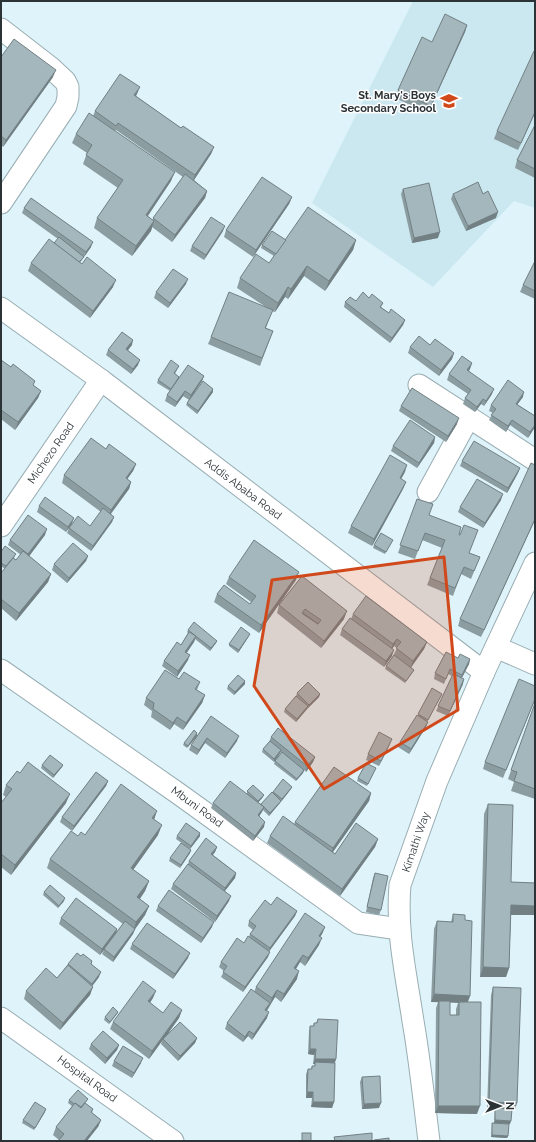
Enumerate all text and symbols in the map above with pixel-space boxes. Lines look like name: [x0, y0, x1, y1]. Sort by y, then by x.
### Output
place label: St. Mary's Boys Secondary School: [341, 89, 437, 115]
school or university icon: St. Mary's Boys Secondary School: [439, 91, 459, 111]
street label: Michezo Road: [25, 420, 77, 486]
street label: Addis Ababa Road: [202, 456, 284, 522]
street label: Mbuni Road: [169, 784, 226, 830]
street label: Kimathi Way: [400, 810, 432, 874]
street label: Hospital Road: [55, 1053, 119, 1105]
north arrow: [480, 1086, 520, 1126]
text: N: [503, 1102, 516, 1110]

